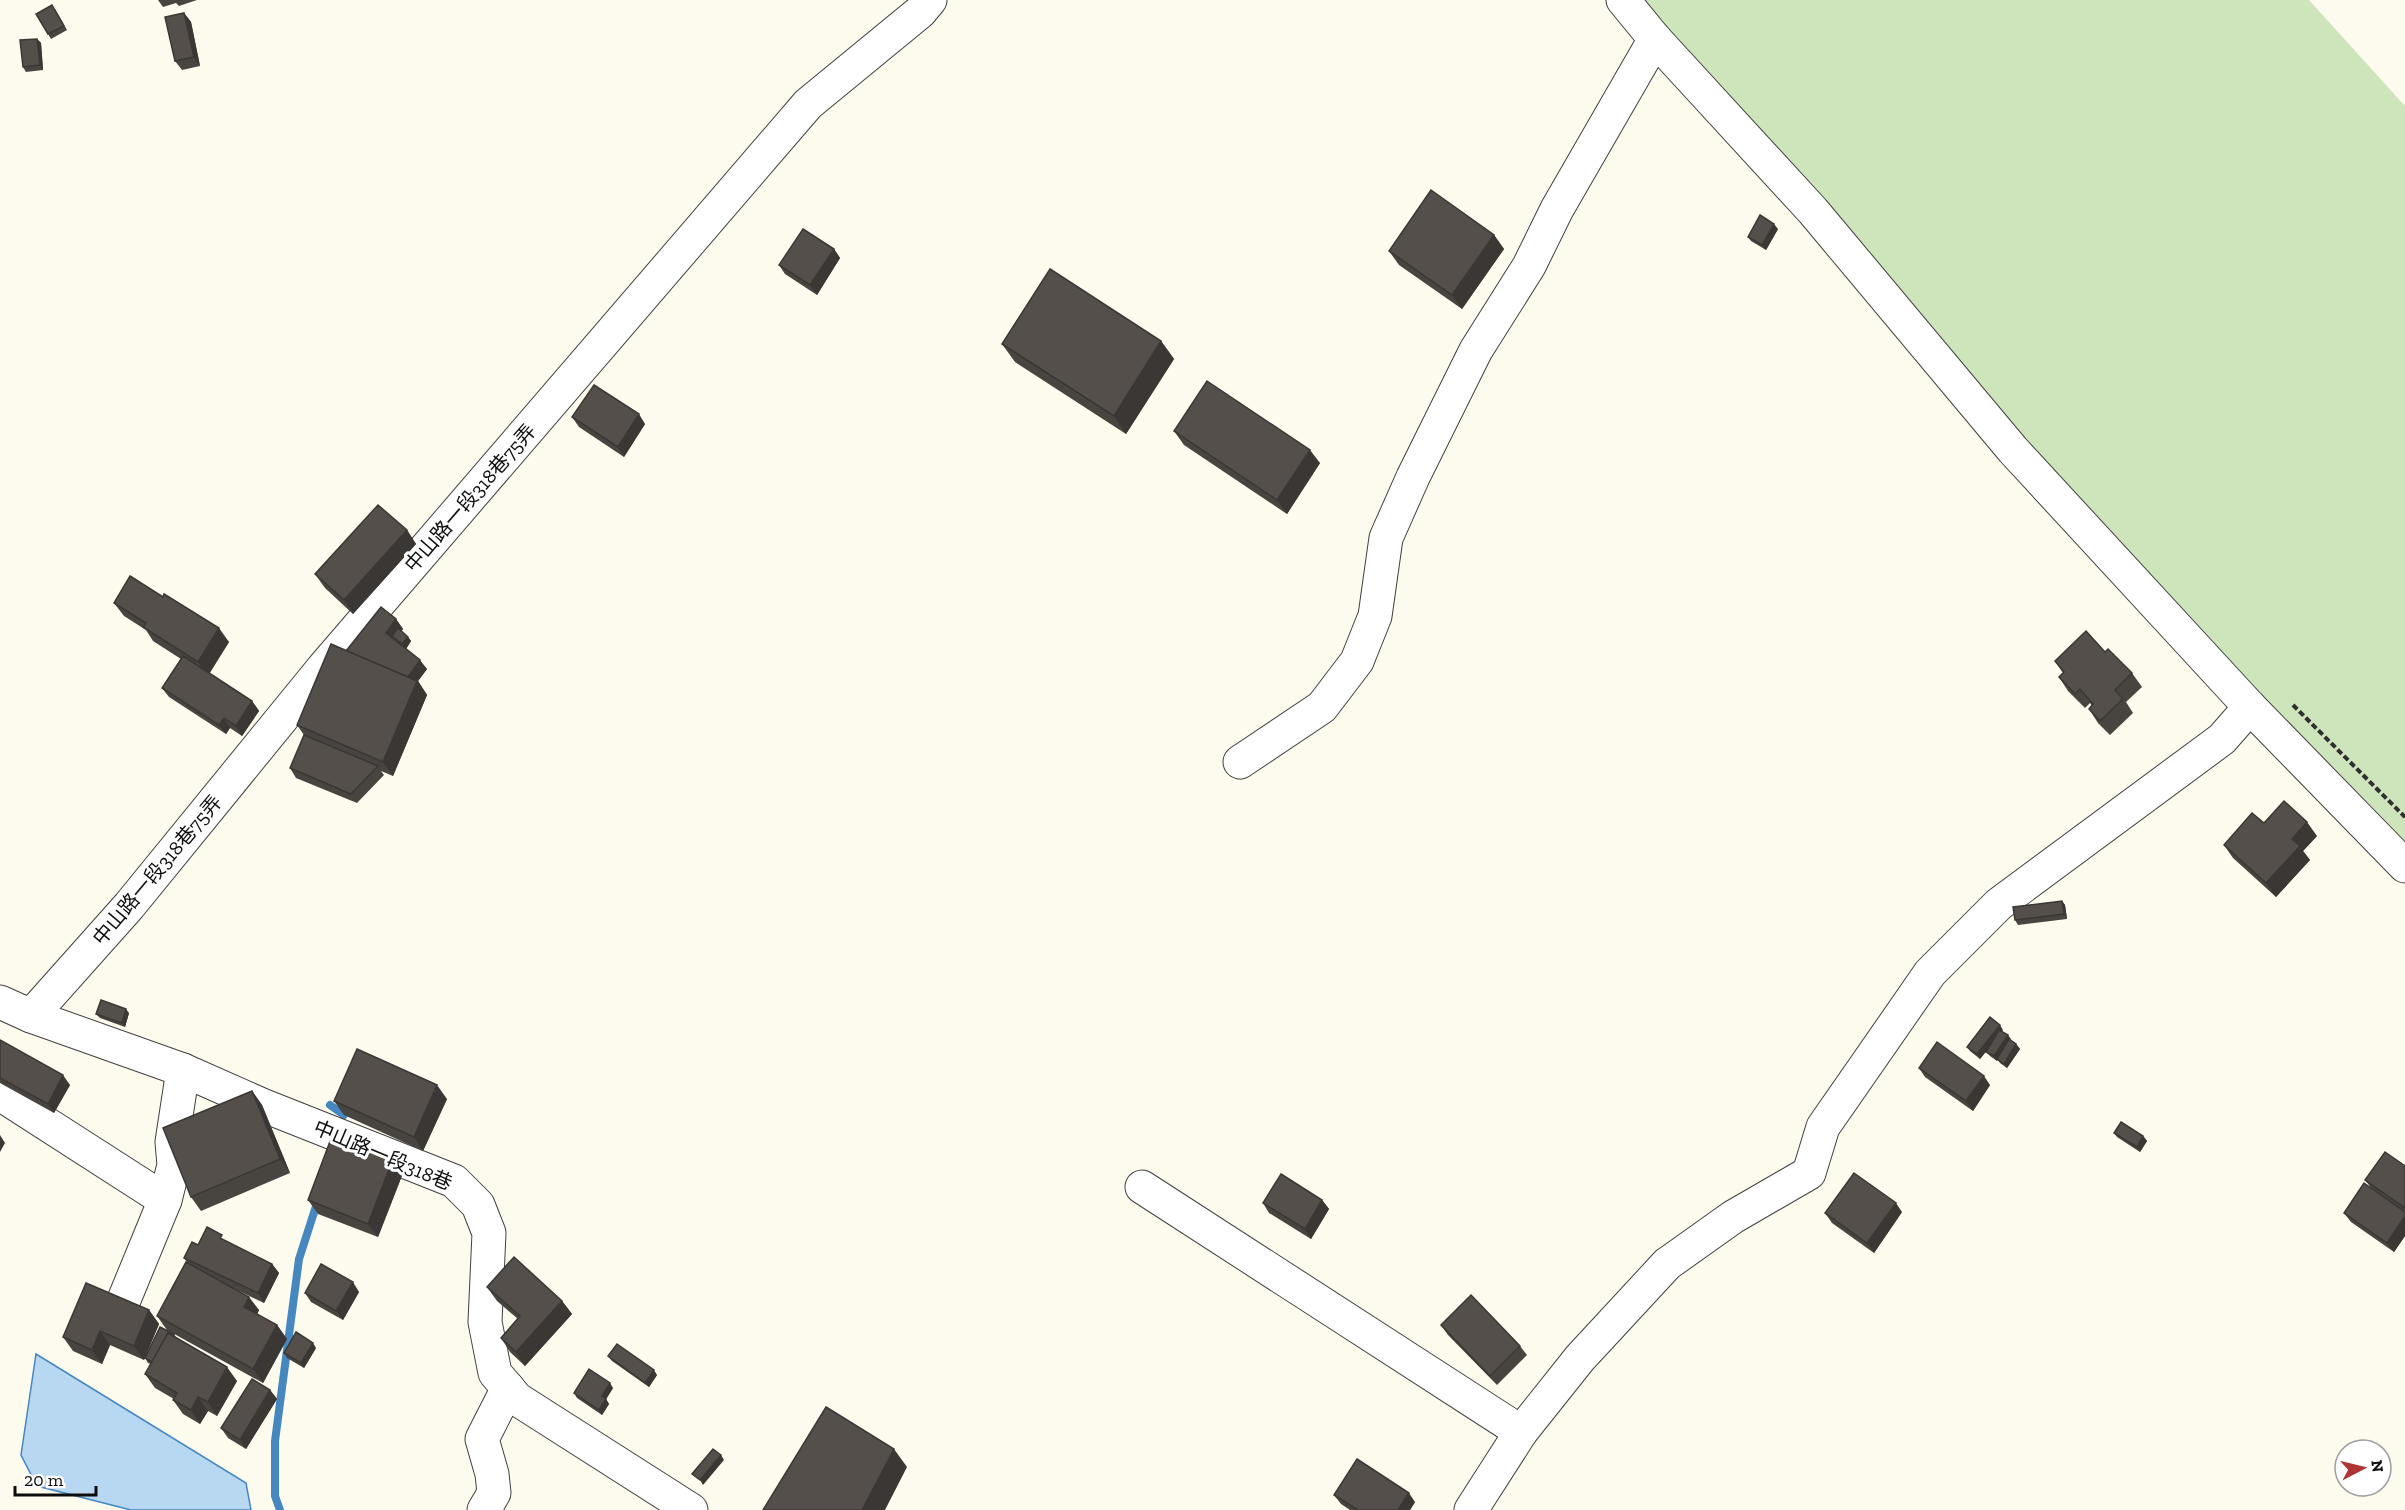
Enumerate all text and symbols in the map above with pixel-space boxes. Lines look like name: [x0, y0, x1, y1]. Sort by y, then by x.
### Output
street label: 中山路一段318巷75弄: [399, 419, 541, 577]
street label: 中山路一段318巷75弄: [87, 790, 227, 950]
street label: 中山路一段318巷: [310, 1115, 456, 1195]
north arrow: [2333, 1438, 2393, 1498]
scale bar: [15, 1459, 96, 1497]
text: N: [2367, 1459, 2388, 1473]
text: 20 m: [24, 1469, 64, 1491]

